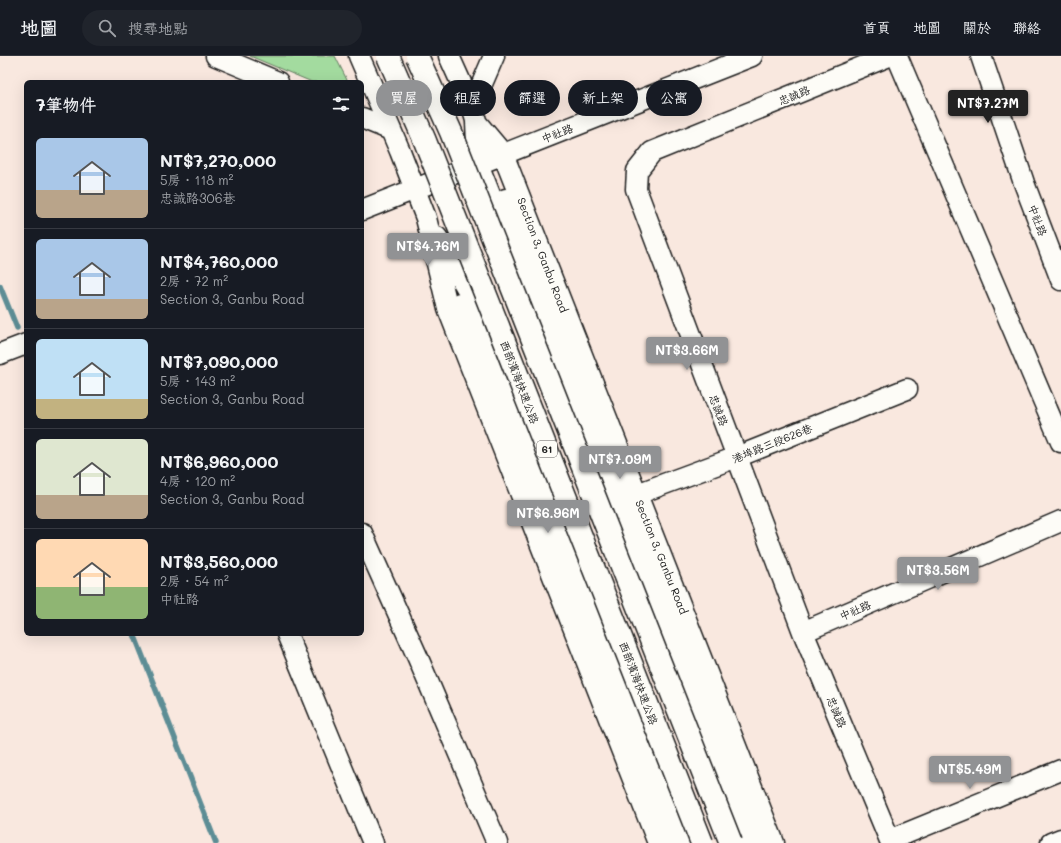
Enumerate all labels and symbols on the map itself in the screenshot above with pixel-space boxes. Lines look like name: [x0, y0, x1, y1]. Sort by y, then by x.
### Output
street label: 忠誠路: [776, 82, 812, 108]
pin: NT$7.27M: [947, 90, 1029, 124]
street label: 中社路: [539, 120, 575, 146]
street label: Section 3, Ganbu Road: [514, 195, 572, 315]
street label: 中社路: [1025, 202, 1051, 238]
pin: NT$4.76M: [387, 233, 469, 267]
pin: NT$3.66M: [646, 337, 728, 371]
street label: 西部濱海快速公路: [497, 338, 543, 426]
street label: 忠誠路: [706, 392, 732, 428]
street label: 港埠路三段626巷: [730, 420, 814, 466]
road number: 61: [537, 441, 557, 457]
pin: NT$7.09M: [579, 446, 661, 480]
street label: Section 3, Ganbu Road: [632, 498, 692, 616]
pin: NT$6.96M: [507, 500, 589, 534]
pin: NT$3.56M: [897, 557, 979, 591]
street label: 中社路: [837, 597, 873, 623]
street label: 西部濱海快速公路: [616, 639, 662, 727]
street label: 忠誠路: [824, 694, 850, 730]
pin: NT$5.49M: [929, 756, 1011, 790]

